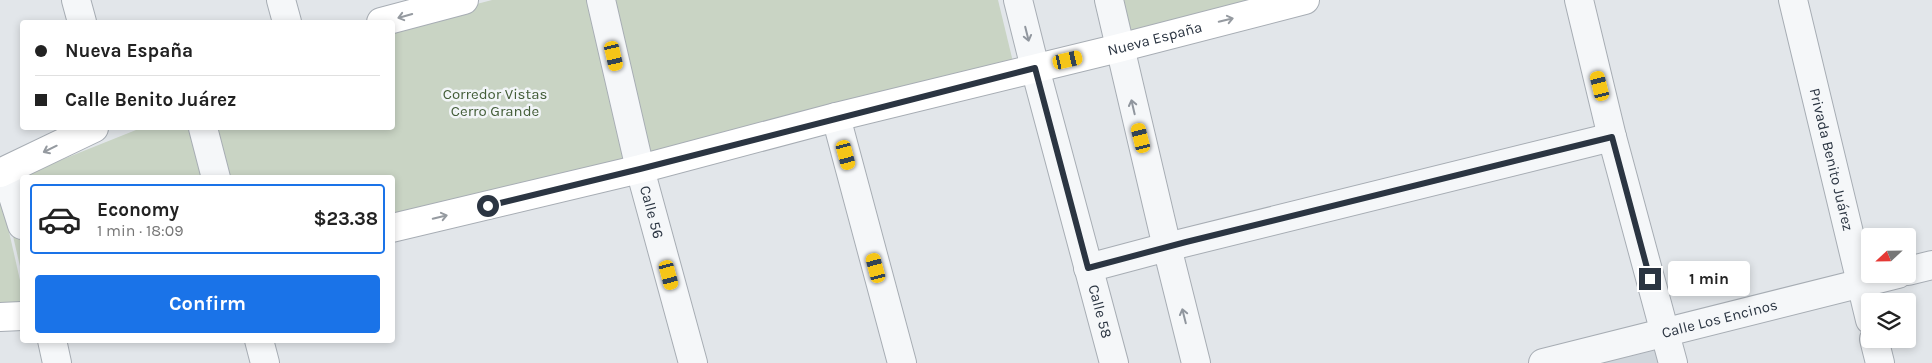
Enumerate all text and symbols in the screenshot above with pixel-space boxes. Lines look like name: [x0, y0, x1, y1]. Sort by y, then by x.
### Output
one-way arrow: [398, 11, 414, 21]
one-way arrow: [1217, 15, 1233, 25]
street label: Nueva España: [1106, 18, 1204, 59]
one-way arrow: [1022, 25, 1032, 41]
text: Nueva España: [65, 40, 193, 62]
car: [603, 40, 624, 72]
car: [1051, 49, 1084, 71]
car: [1589, 70, 1610, 102]
park label: Corredor Vistas Cerro Grande: [443, 85, 547, 120]
street label: Privada Benito Juárez: [1805, 86, 1857, 233]
text: Calle Benito Juárez: [65, 89, 237, 111]
one-way arrow: [1128, 99, 1137, 115]
car: [1130, 122, 1151, 154]
car: [834, 139, 857, 171]
one-way arrow: [43, 145, 58, 154]
street label: Calle 56: [636, 183, 668, 240]
route start: [477, 195, 499, 217]
icon: car: [37, 197, 82, 242]
text: Economy: [97, 199, 179, 221]
text: $23.38: [313, 208, 378, 230]
one-way arrow: [431, 212, 447, 221]
text: 1 min · 18:09: [97, 221, 184, 240]
north arrow: [1861, 228, 1916, 282]
map controls: [1861, 228, 1916, 348]
car: [864, 252, 887, 284]
car: [657, 259, 680, 291]
callout: 1 min: [1668, 262, 1750, 296]
route end: [1639, 268, 1661, 290]
text: 1 min: [1689, 269, 1729, 288]
button: Confirm: [35, 275, 380, 333]
street label: Calle 58: [1084, 283, 1116, 340]
button: layers: [1861, 293, 1916, 348]
street label: Calle Los Encinos: [1660, 296, 1779, 342]
one-way arrow: [1179, 308, 1188, 324]

